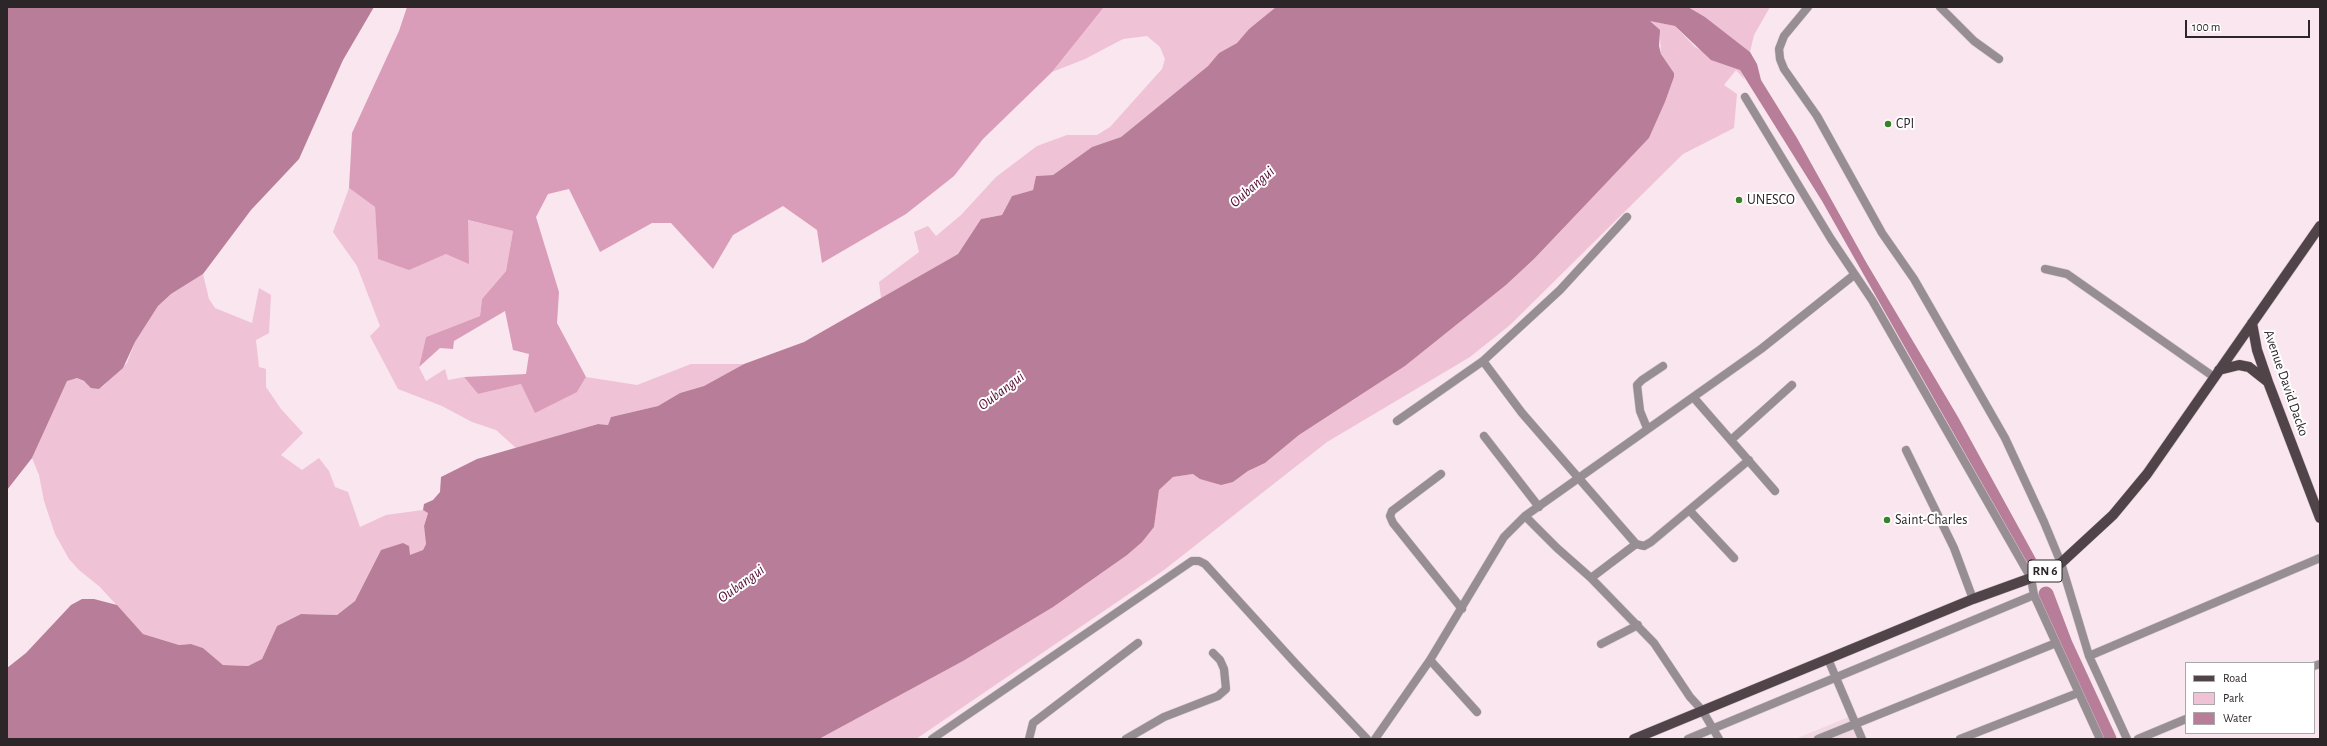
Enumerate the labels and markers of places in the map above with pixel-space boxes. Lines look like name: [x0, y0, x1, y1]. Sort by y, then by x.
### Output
place label: CPI: [1896, 116, 1914, 132]
marker: CPI: [1883, 119, 1893, 129]
place label: UNESCO: [1747, 192, 1795, 208]
marker: UNESCO: [1734, 195, 1744, 205]
place label: Saint-Charles: [1895, 512, 1967, 528]
marker: Saint-Charles: [1882, 515, 1892, 525]

